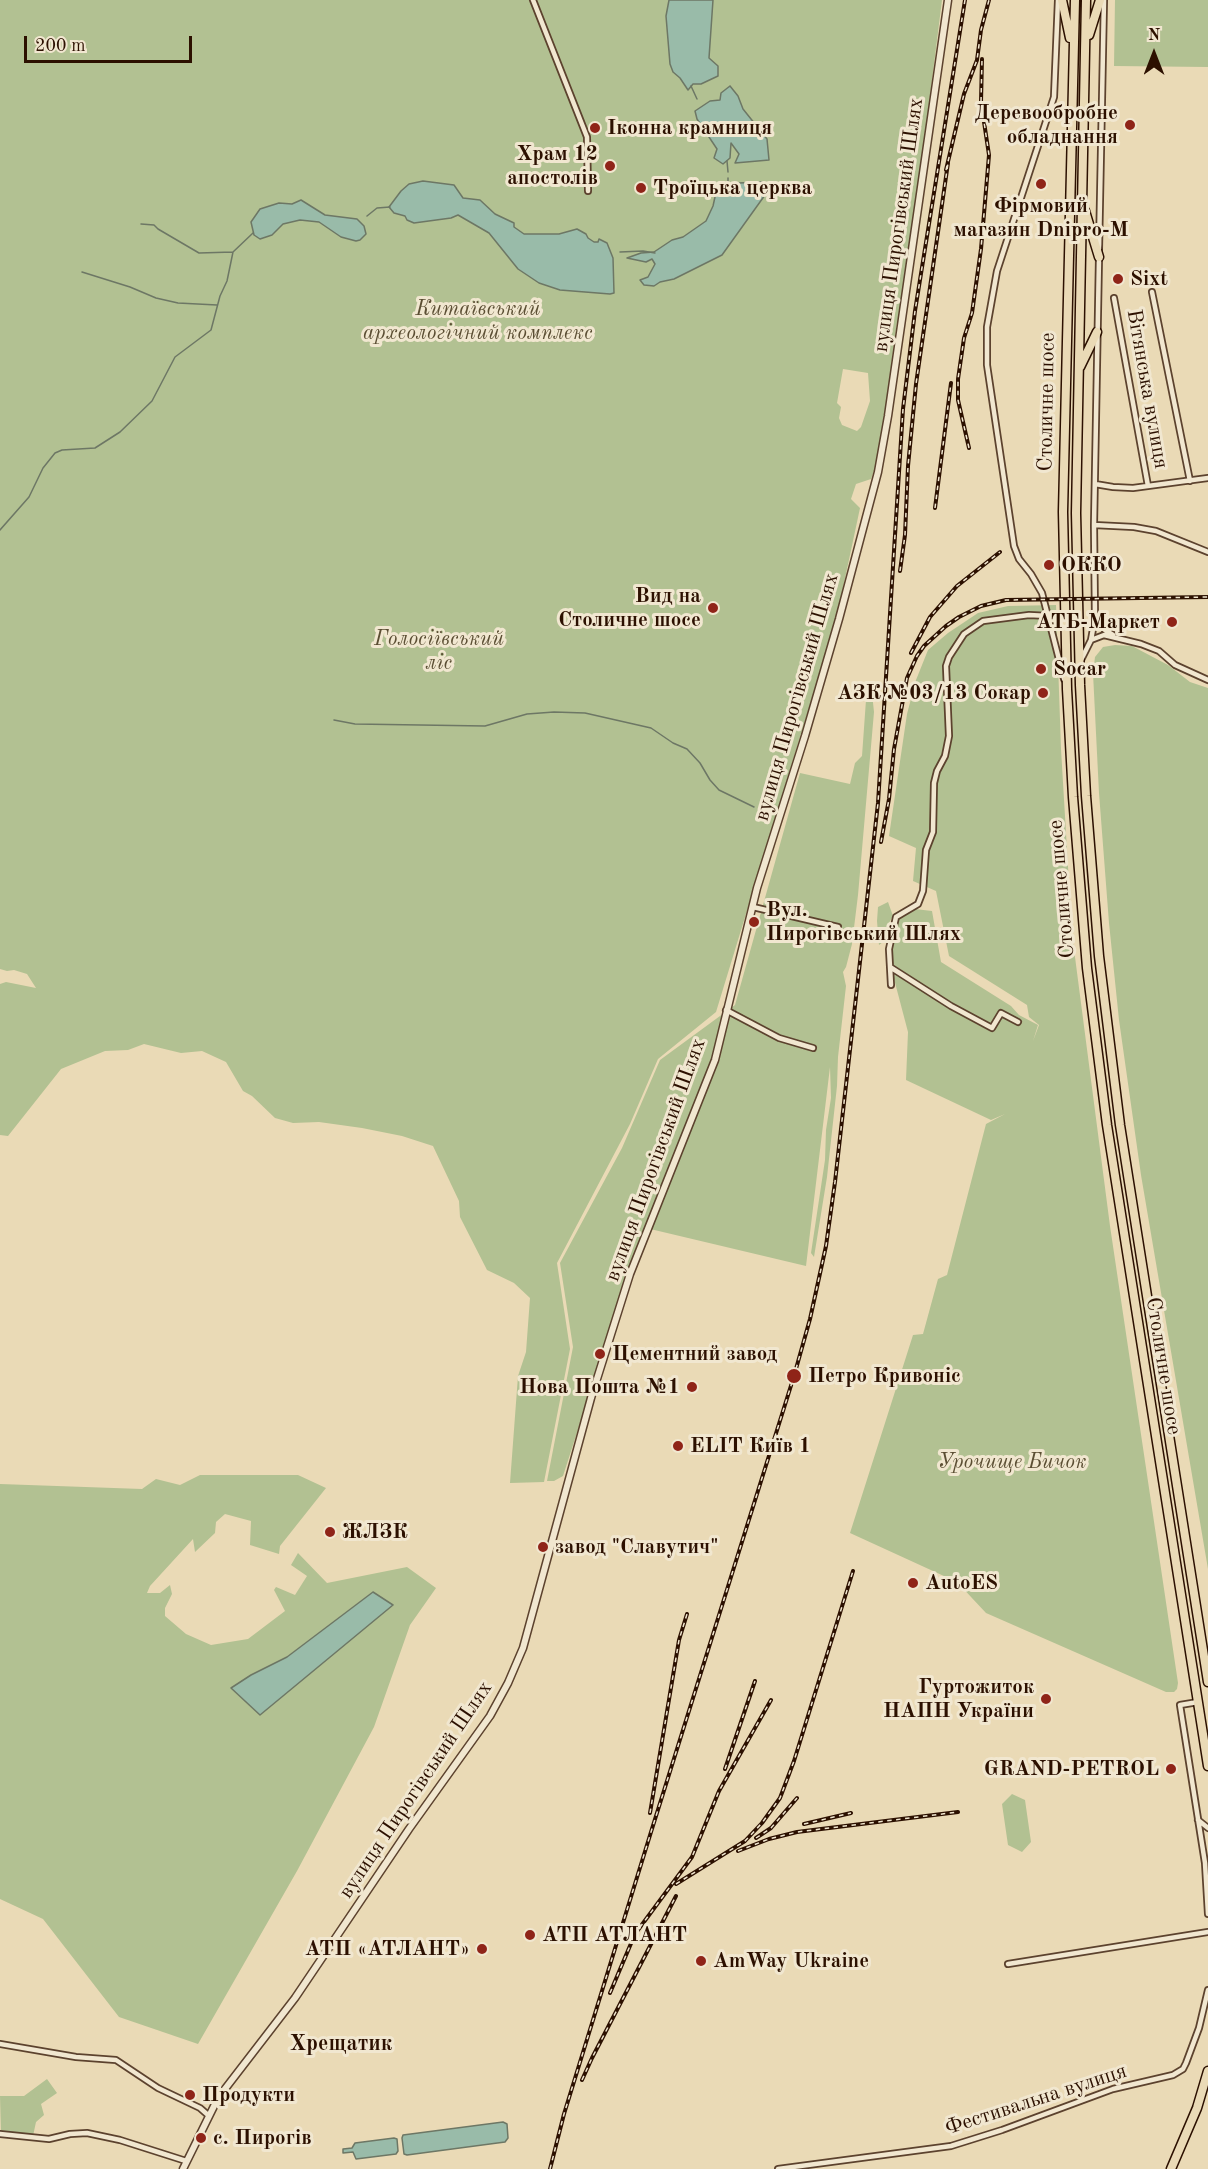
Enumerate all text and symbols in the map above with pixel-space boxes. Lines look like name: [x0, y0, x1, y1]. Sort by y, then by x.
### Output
scale bar: [27, 24, 195, 62]
north arrow: [1124, 24, 1184, 84]
text: N: [1148, 28, 1160, 44]
text: 200 m: [35, 37, 86, 55]
street label: вулиця Пирогівський Шлях: [869, 96, 929, 354]
place label: Деревообробне обладнання: [974, 100, 1118, 150]
place label: Іконна крамниця: [607, 115, 772, 141]
marker: Деревообробне обладнання: [1123, 118, 1137, 132]
marker: Іконна крамниця: [588, 121, 602, 135]
place label: Храм 12 апостолів: [507, 141, 598, 191]
marker: Храм 12 апостолів: [603, 159, 617, 173]
place label: Троїцька церква: [653, 175, 812, 201]
marker: Фірмовий магазин Dnipro-M: [1034, 177, 1048, 191]
marker: Троїцька церква: [634, 181, 648, 195]
place label: Фірмовий магазин Dnipro-M: [954, 193, 1128, 243]
place label: Sixt: [1130, 266, 1168, 292]
marker: Sixt: [1111, 272, 1125, 286]
park label: Китаївський археологічний комплекс: [363, 296, 593, 346]
street label: Вітянська вулиця: [1121, 307, 1173, 471]
street label: Столичне шосе: [1033, 332, 1061, 472]
place label: ОККО: [1061, 552, 1122, 578]
marker: ОККО: [1042, 558, 1056, 572]
street label: вулиця Пирогівський Шлях: [750, 570, 844, 824]
place label: Вид на Столичне шосе: [558, 583, 701, 633]
marker: Вид на Столичне шосе: [706, 601, 720, 615]
place label: АТБ-Маркет: [1036, 609, 1160, 635]
marker: АТБ-Маркет: [1165, 615, 1179, 629]
park label: Голосіївський ліс: [374, 626, 504, 676]
place label: Socar: [1053, 656, 1106, 682]
marker: Socar: [1034, 662, 1048, 676]
place label: АЗК №03/13 Сокар: [837, 680, 1031, 706]
marker: АЗК №03/13 Сокар: [1036, 686, 1050, 700]
street label: Столичне шосе: [1043, 819, 1081, 959]
place label: Вул. Пирогівський Шлях: [766, 897, 961, 947]
marker: Вул. Пирогівський Шлях: [747, 915, 761, 929]
street label: вулиця Пирогівський Шлях: [600, 1035, 712, 1285]
street label: Столичне шосе: [1140, 1295, 1186, 1437]
place label: Цементний завод: [612, 1341, 777, 1367]
marker: Цементний завод: [593, 1347, 607, 1361]
place label: Петро Кривоніс: [808, 1363, 961, 1389]
marker: Петро Кривоніс: [785, 1367, 803, 1385]
place label: Нова Пошта №1: [519, 1374, 680, 1400]
marker: Нова Пошта №1: [685, 1380, 699, 1394]
place label: ELIT Київ 1: [690, 1433, 811, 1459]
marker: ELIT Київ 1: [671, 1439, 685, 1453]
park label: Урочище Бичок: [938, 1449, 1086, 1475]
place label: ЖЛЗК: [342, 1519, 408, 1545]
marker: ЖЛЗК: [323, 1525, 337, 1539]
place label: завод "Славутич": [555, 1534, 718, 1560]
marker: завод "Славутич": [536, 1540, 550, 1554]
place label: AutoES: [925, 1570, 998, 1596]
marker: AutoES: [906, 1576, 920, 1590]
place label: Гуртожиток НАПН України: [883, 1674, 1034, 1724]
street label: вулиця Пирогівський Шлях: [334, 1677, 498, 1903]
marker: Гуртожиток НАПН України: [1039, 1692, 1053, 1706]
place label: GRAND-PETROL: [984, 1756, 1159, 1782]
marker: GRAND-PETROL: [1164, 1762, 1178, 1776]
place label: АТП АТЛАНТ: [542, 1922, 687, 1948]
marker: АТП АТЛАНТ: [523, 1928, 537, 1942]
place label: АТП «АТЛАНТ»: [305, 1936, 470, 1962]
marker: АТП «АТЛАНТ»: [475, 1942, 489, 1956]
place label: AmWay Ukraine: [713, 1948, 869, 1974]
marker: AmWay Ukraine: [694, 1954, 708, 1968]
district label: Хрещатик: [290, 2031, 392, 2057]
street label: Фестивальна вулиця: [942, 2059, 1130, 2141]
place label: Продукти: [202, 2082, 295, 2108]
marker: Продукти: [183, 2088, 197, 2102]
place label: с. Пирогів: [213, 2125, 312, 2151]
marker: с. Пирогів: [194, 2131, 208, 2145]

